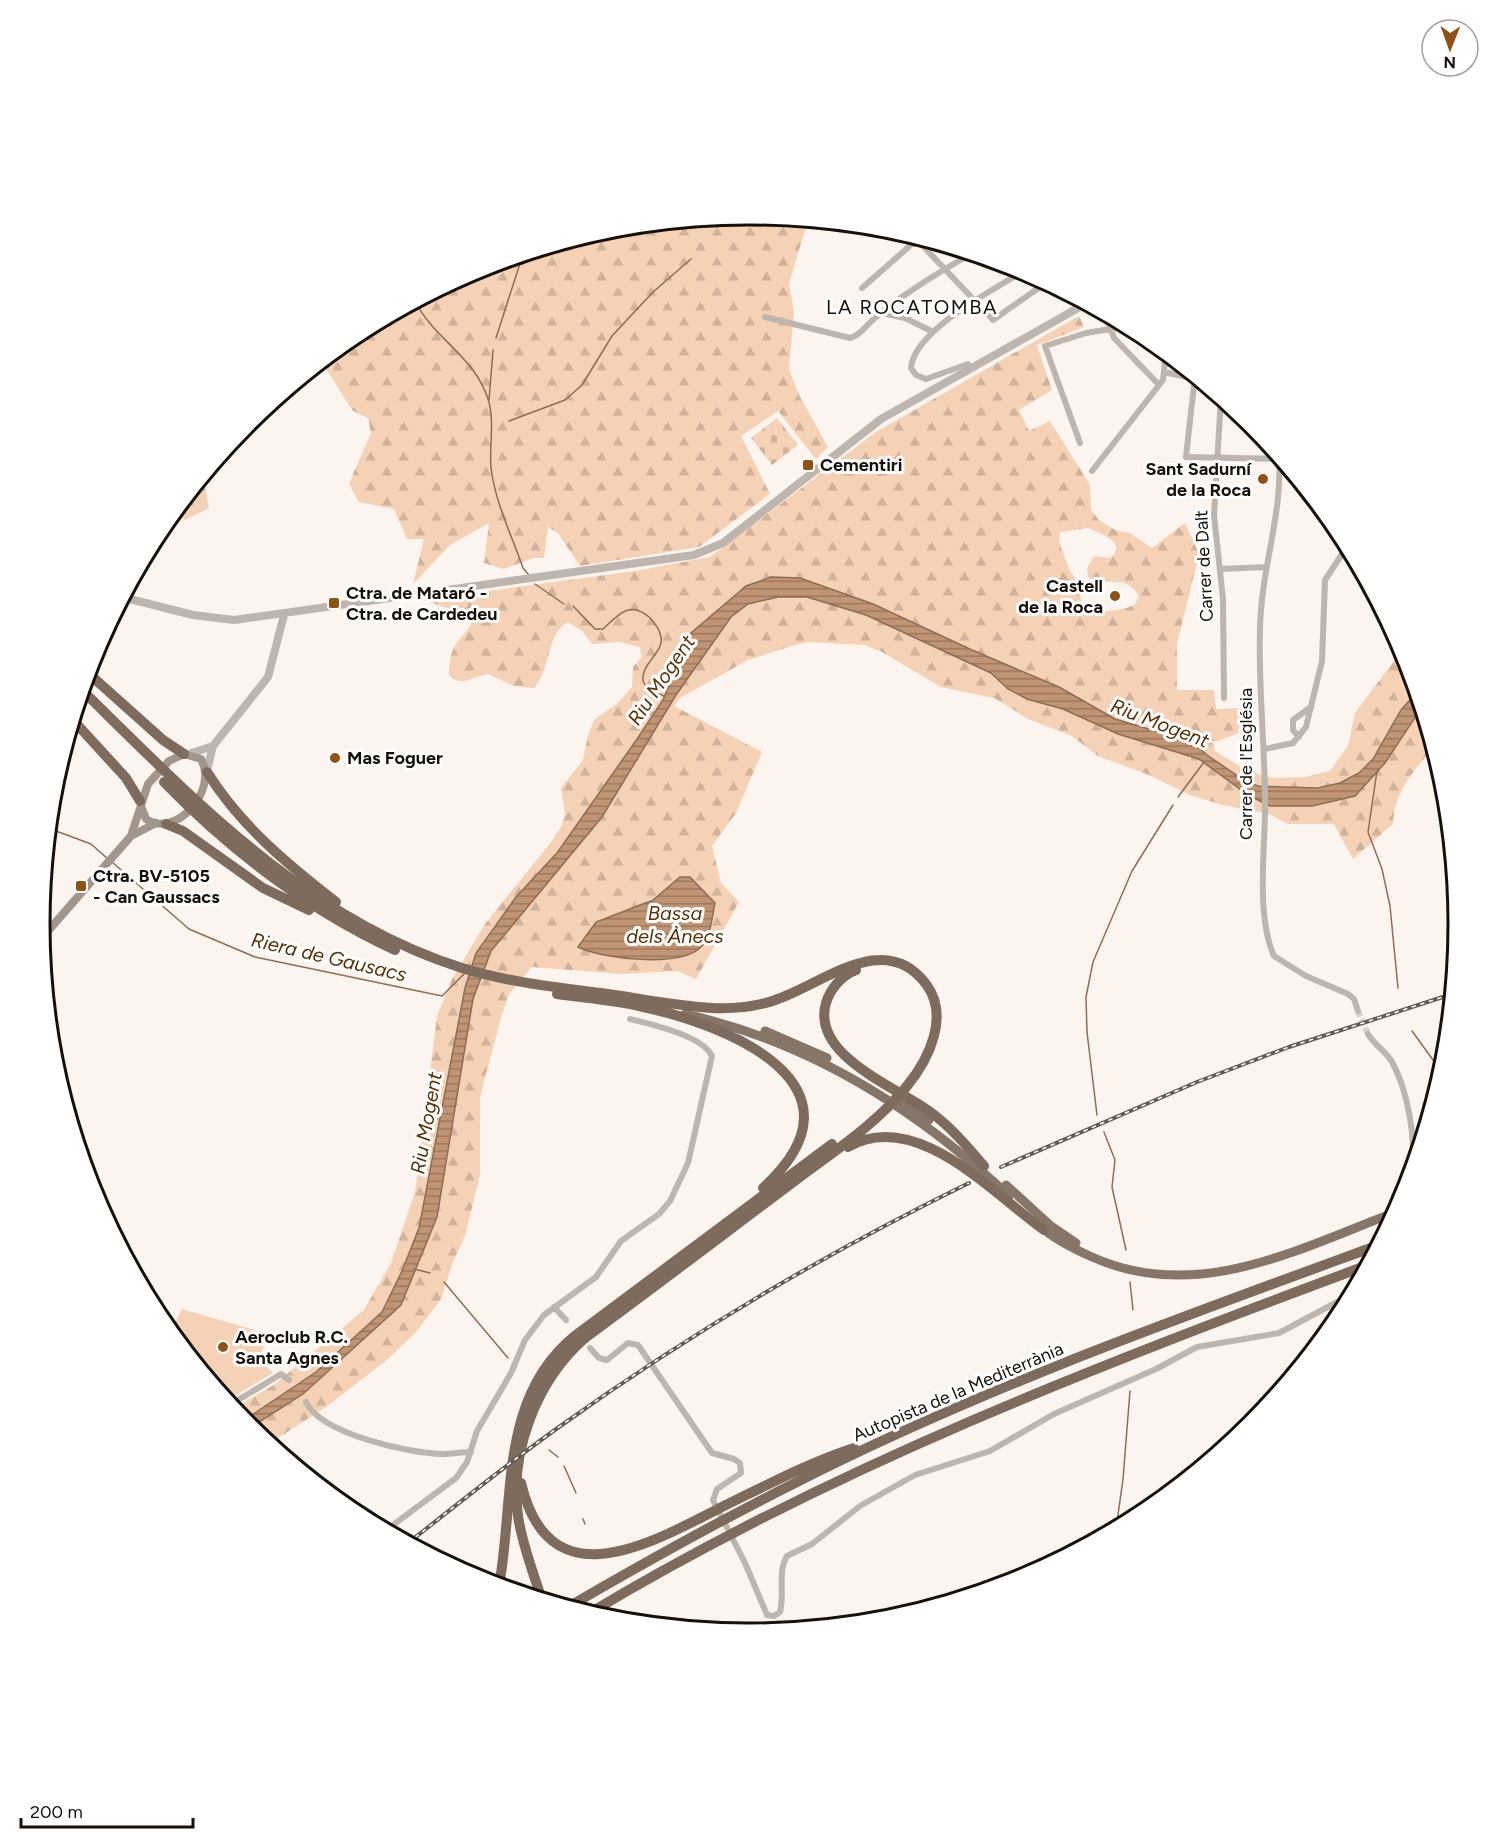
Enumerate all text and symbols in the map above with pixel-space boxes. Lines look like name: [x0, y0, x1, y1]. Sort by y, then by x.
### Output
north arrow: [1420, 18, 1480, 78]
text: N: [1443, 53, 1456, 72]
district label: LA ROCATOMBA: [826, 295, 998, 319]
place label: Cementiri: [820, 454, 902, 476]
marker: Cementiri: [801, 458, 815, 472]
place label: Sant Sadurní de la Roca: [1146, 458, 1252, 501]
marker: Sant Sadurní de la Roca: [1256, 472, 1270, 486]
street label: Carrer de Dalt: [1190, 509, 1218, 622]
place label: Castell de la Roca: [1018, 575, 1103, 618]
place label: Ctra. de Mataró - Ctra. de Cardedeu: [346, 582, 497, 625]
marker: Castell de la Roca: [1108, 589, 1122, 603]
marker: Ctra. de Mataró - Ctra. de Cardedeu: [327, 596, 341, 610]
water label: Riu Mogent: [622, 630, 700, 730]
street label: Carrer de l'Església: [1235, 688, 1257, 840]
water label: Riu Mogent: [1107, 693, 1213, 753]
place label: Mas Foguer: [347, 747, 443, 769]
marker: Mas Foguer: [328, 751, 342, 765]
place label: Ctra. BV-5105 - Can Gaussacs: [93, 865, 220, 908]
marker: Ctra. BV-5105 - Can Gaussacs: [74, 879, 88, 893]
water label: Bassa dels Ànecs: [626, 901, 724, 948]
water label: Riera de Gausacs: [249, 927, 410, 987]
water label: Riu Mogent: [405, 1070, 447, 1176]
place label: Aeroclub R.C. Santa Agnes: [235, 1326, 348, 1369]
street label: Autopista de la Mediterrània: [849, 1338, 1067, 1446]
marker: Aeroclub R.C. Santa Agnes: [216, 1340, 230, 1354]
scale bar: [21, 1791, 194, 1829]
text: 200 m: [30, 1801, 83, 1823]

